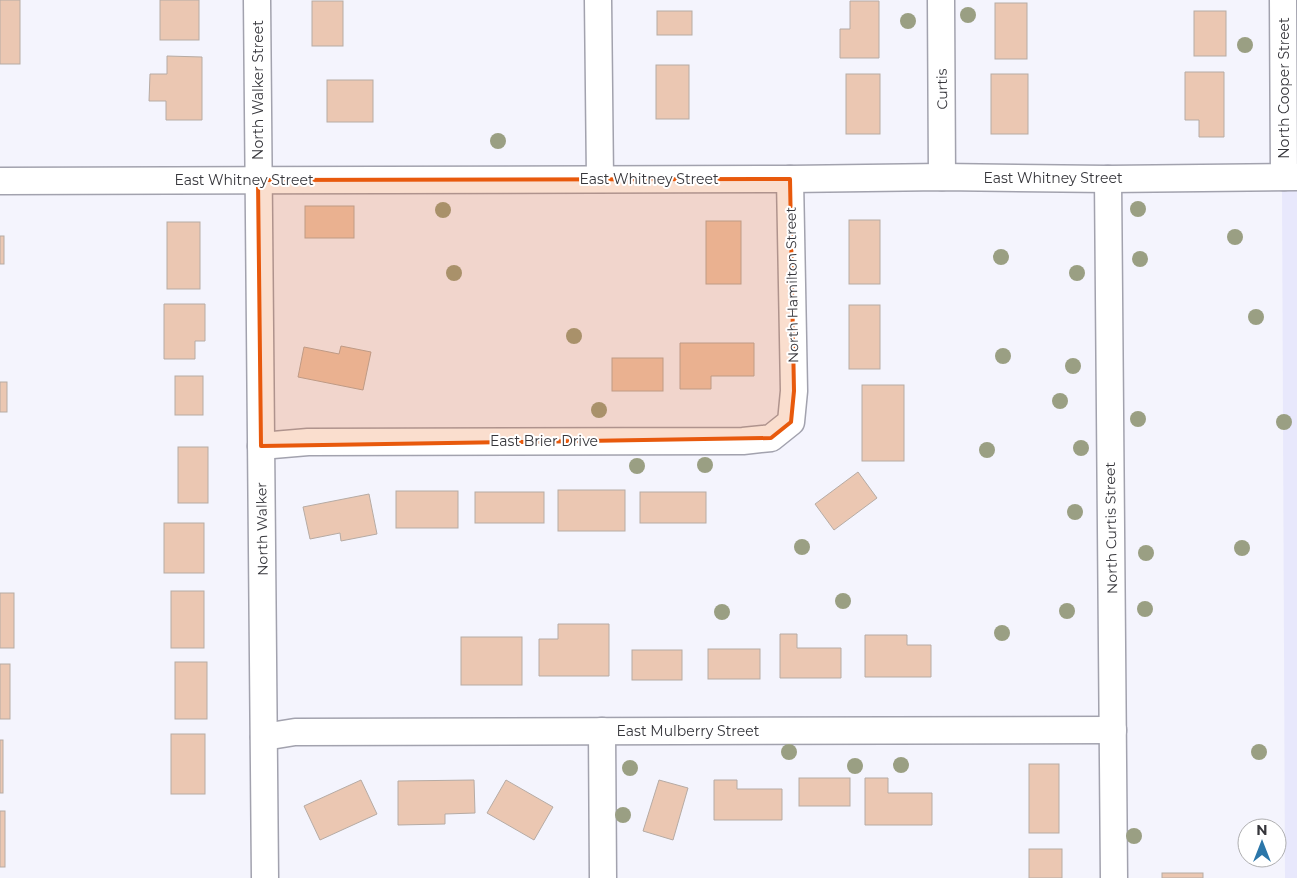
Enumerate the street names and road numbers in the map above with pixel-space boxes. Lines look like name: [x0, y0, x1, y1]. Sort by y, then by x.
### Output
street label: North Cooper Street: [1275, 17, 1293, 159]
street label: North Walker Street: [249, 20, 267, 160]
street label: Curtis: [933, 68, 951, 110]
street label: East Whitney Street: [983, 169, 1123, 187]
street label: East Whitney Street: [579, 170, 719, 188]
street label: East Whitney Street: [174, 171, 314, 189]
street label: North Hamilton Street: [782, 206, 802, 363]
street label: East Brier Drive: [490, 432, 598, 450]
street label: North Curtis Street: [1101, 462, 1121, 594]
street label: North Walker: [252, 482, 272, 576]
street label: East Mulberry Street: [617, 722, 760, 740]

